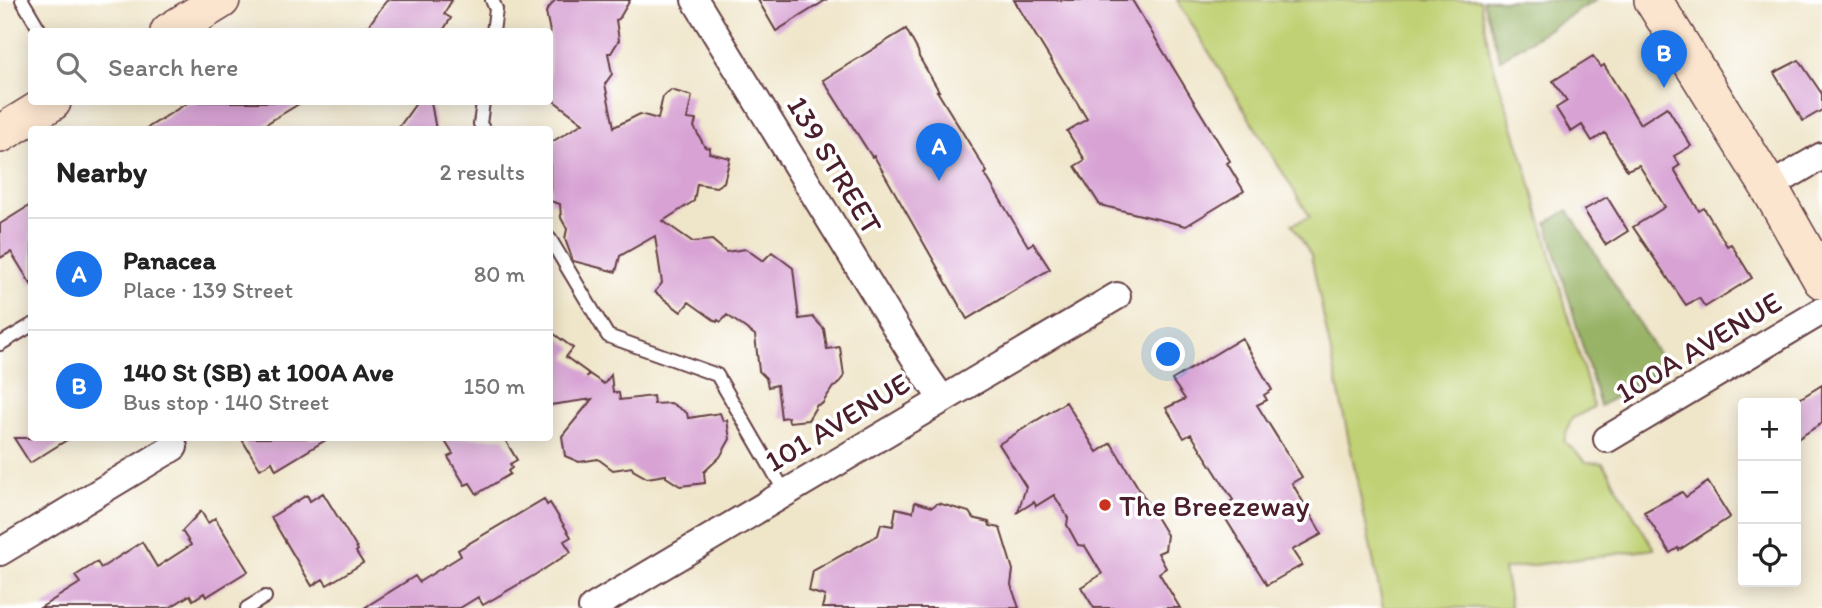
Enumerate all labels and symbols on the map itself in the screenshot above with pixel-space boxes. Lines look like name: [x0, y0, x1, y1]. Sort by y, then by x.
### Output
pin: B: [1641, 30, 1687, 88]
street label: 139 STREET: [779, 89, 891, 241]
pin: A: [916, 123, 962, 181]
street label: 100A AVENUE: [1608, 283, 1788, 411]
your location: [1151, 337, 1185, 371]
street label: 101 AVENUE: [758, 364, 916, 480]
place label: The Breezeway: [1119, 487, 1310, 524]
marker: The Breezeway: [1097, 497, 1113, 513]

